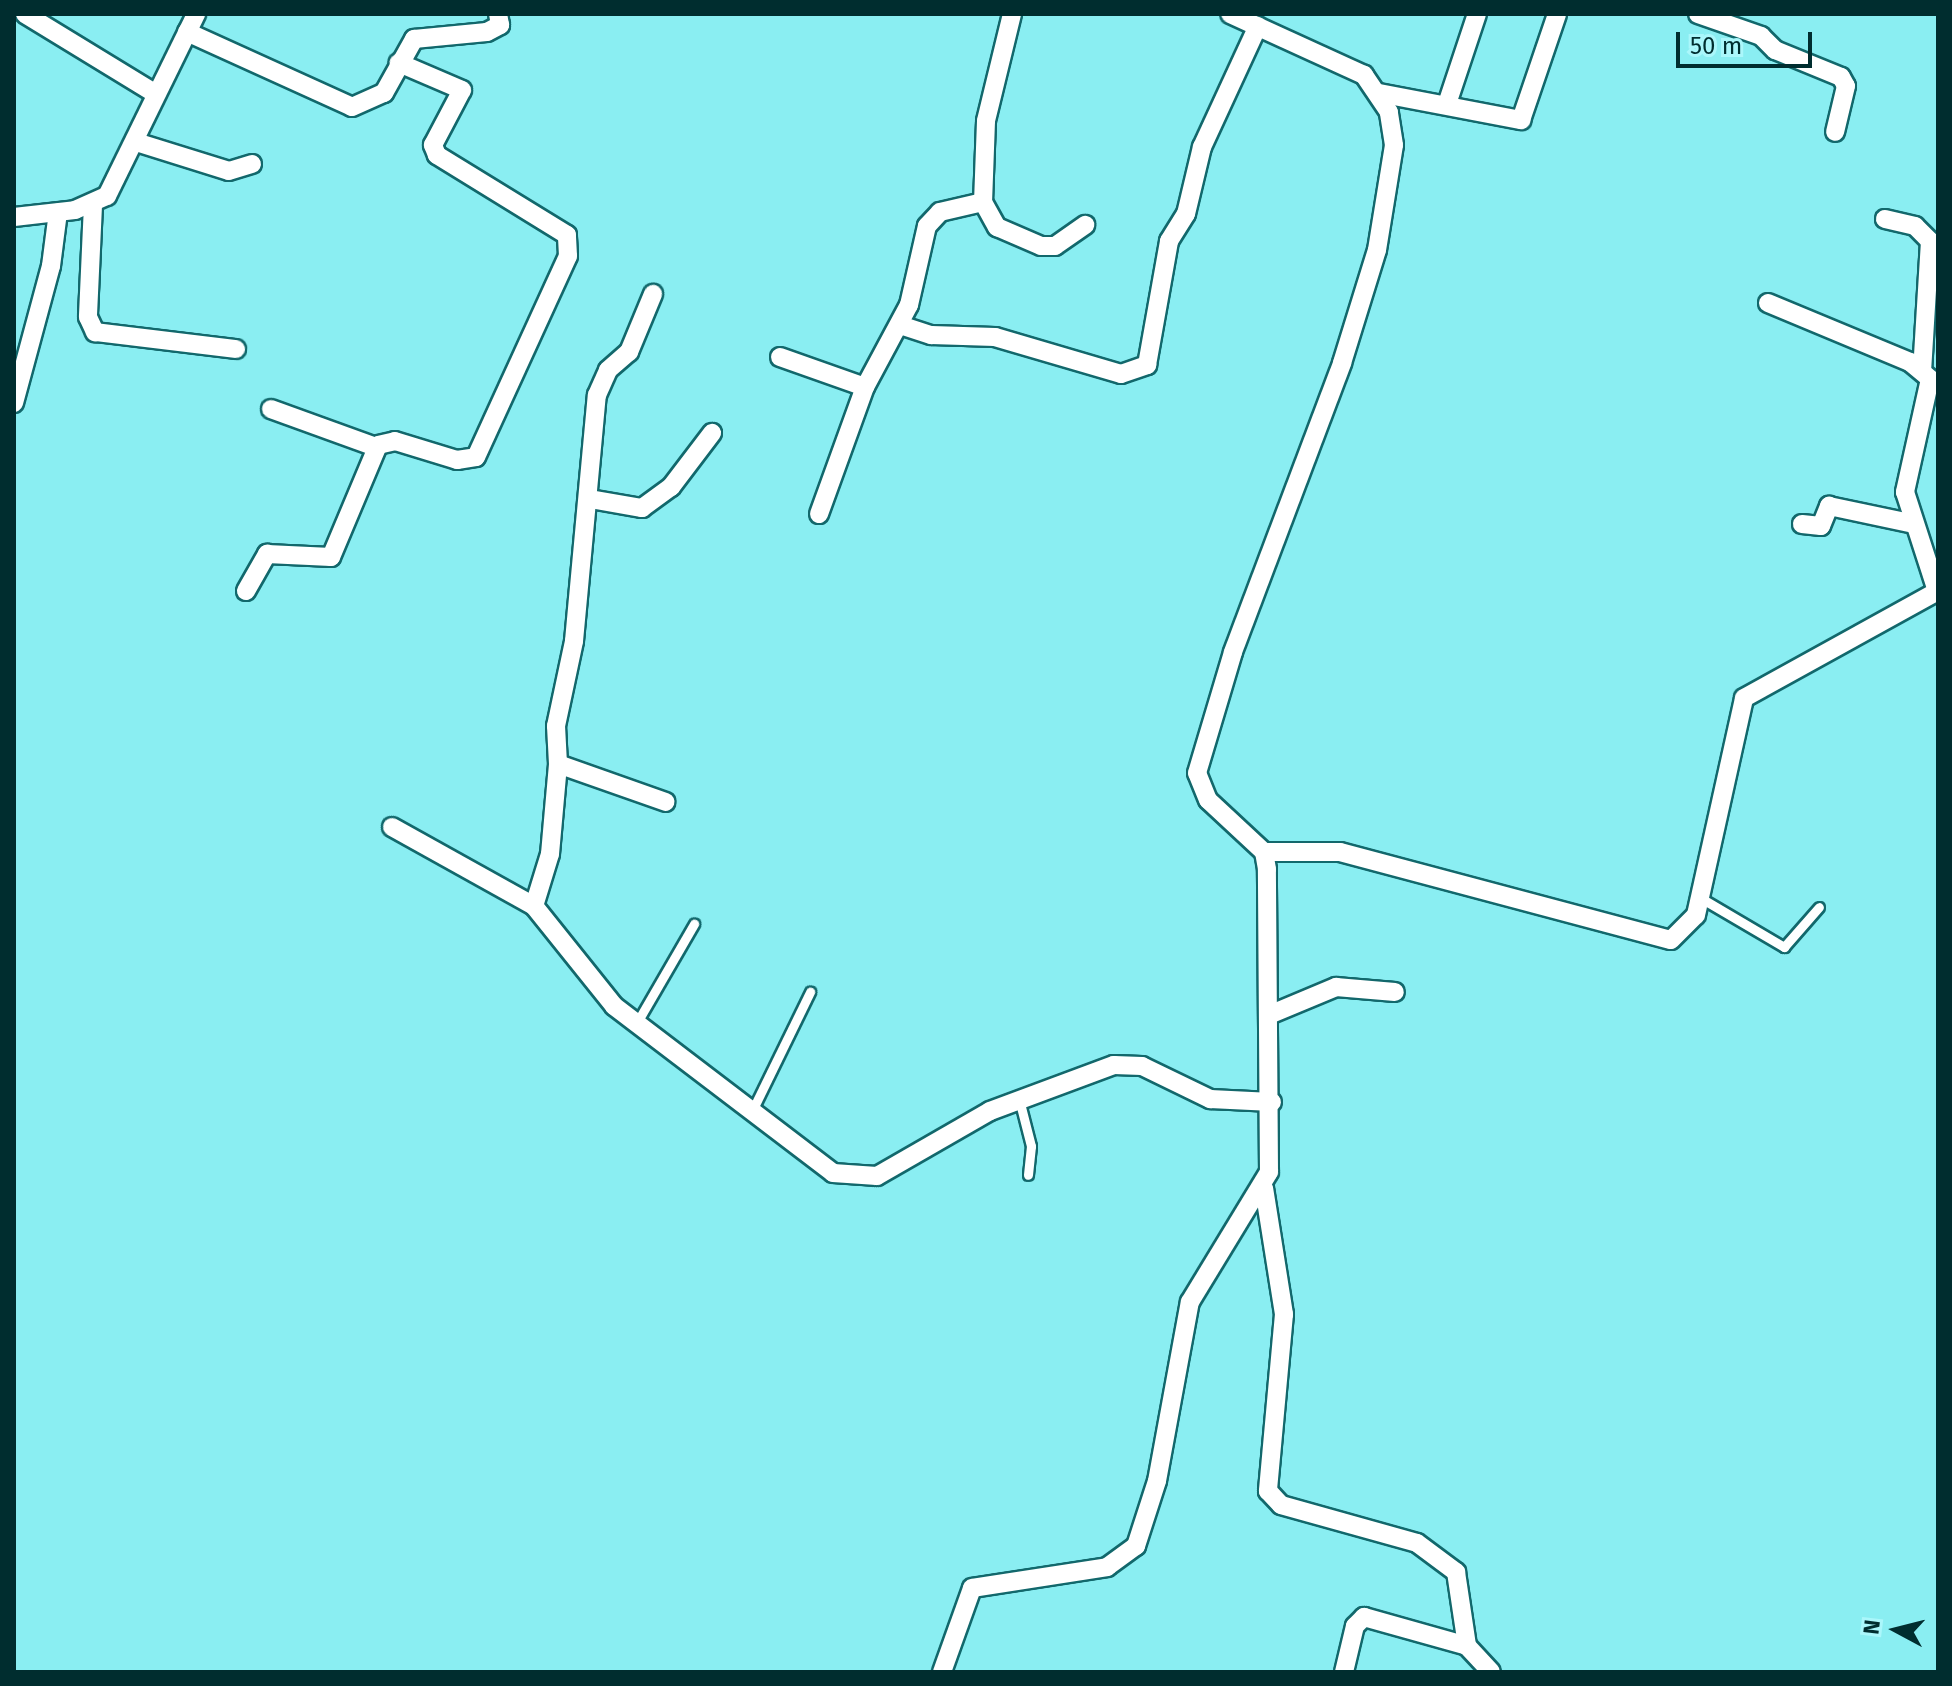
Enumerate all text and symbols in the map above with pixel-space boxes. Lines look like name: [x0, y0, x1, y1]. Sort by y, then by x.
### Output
scale bar: [1680, 16, 1816, 66]
text: 50 m: [1690, 32, 1742, 60]
north arrow: [1856, 1590, 1936, 1670]
text: N: [1857, 1618, 1886, 1636]

